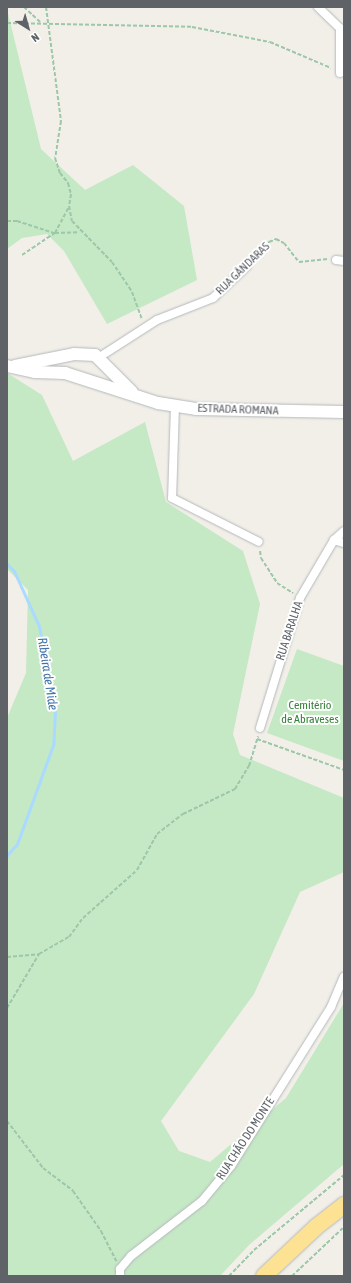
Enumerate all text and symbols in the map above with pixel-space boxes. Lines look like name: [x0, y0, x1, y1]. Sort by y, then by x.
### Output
north arrow: [8, 8, 48, 48]
text: N: [29, 31, 41, 44]
street label: RUA GÂNDARAS: [213, 240, 273, 298]
street label: ESTRADA ROMANA: [197, 401, 279, 419]
street label: RUA BARALHA: [274, 600, 306, 662]
water label: Ribeira de Mide: [34, 637, 60, 711]
park label: Cemitério de Abraveses: [281, 699, 339, 727]
street label: RUA CHÃO DO MONTE: [214, 1095, 278, 1183]

